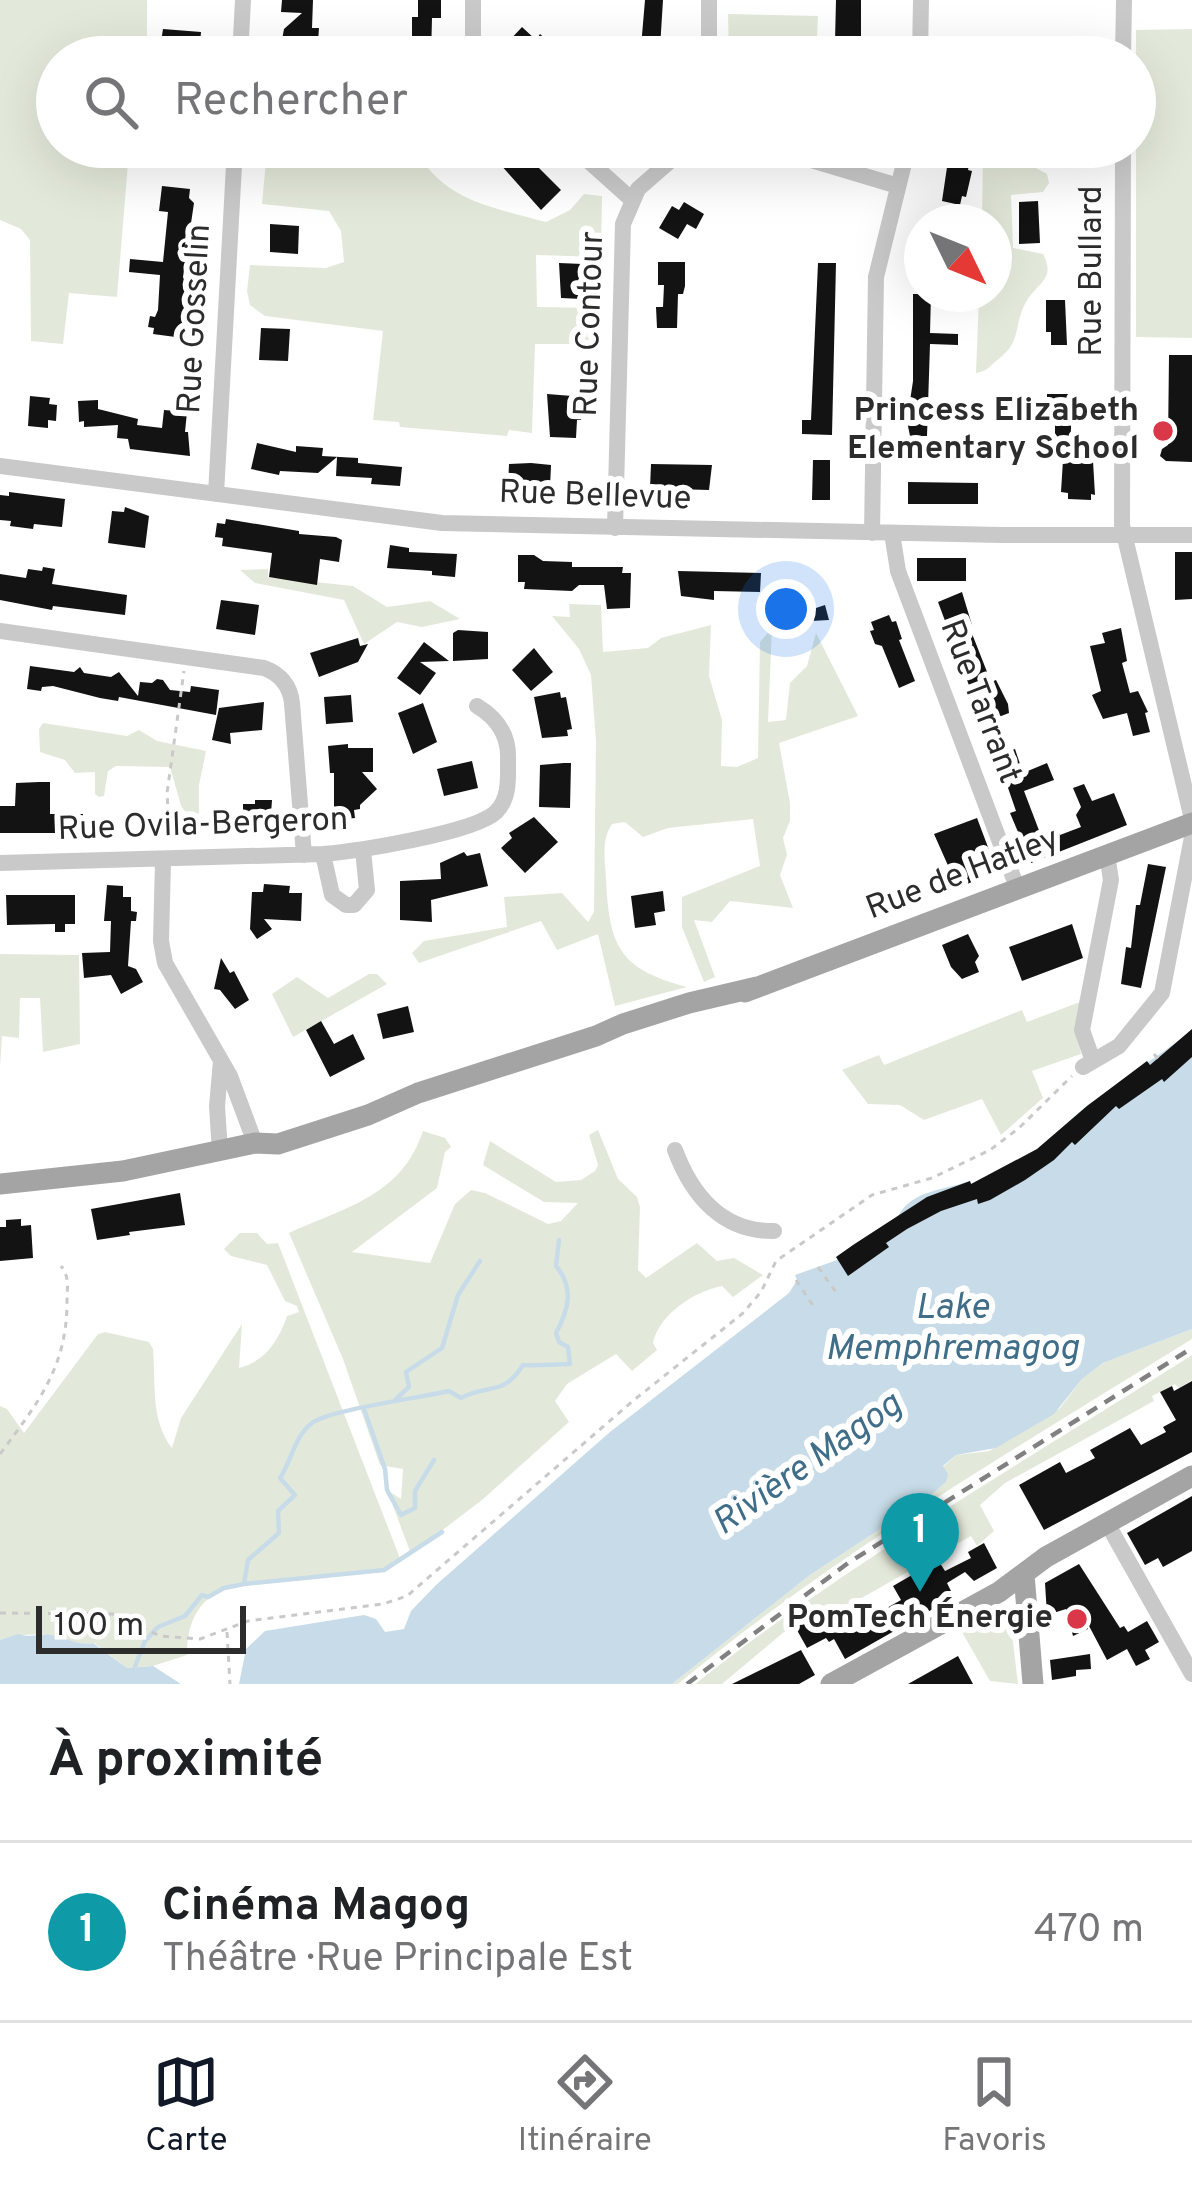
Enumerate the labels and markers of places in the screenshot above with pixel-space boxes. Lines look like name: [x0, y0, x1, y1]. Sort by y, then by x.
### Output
place label: Princess Elizabeth Elementary School: [847, 391, 1139, 471]
marker: Princess Elizabeth Elementary School: [1150, 418, 1176, 444]
pin: 1: [881, 1493, 959, 1592]
place label: PomTech Énergie: [787, 1597, 1053, 1640]
marker: PomTech Énergie: [1064, 1606, 1090, 1632]

